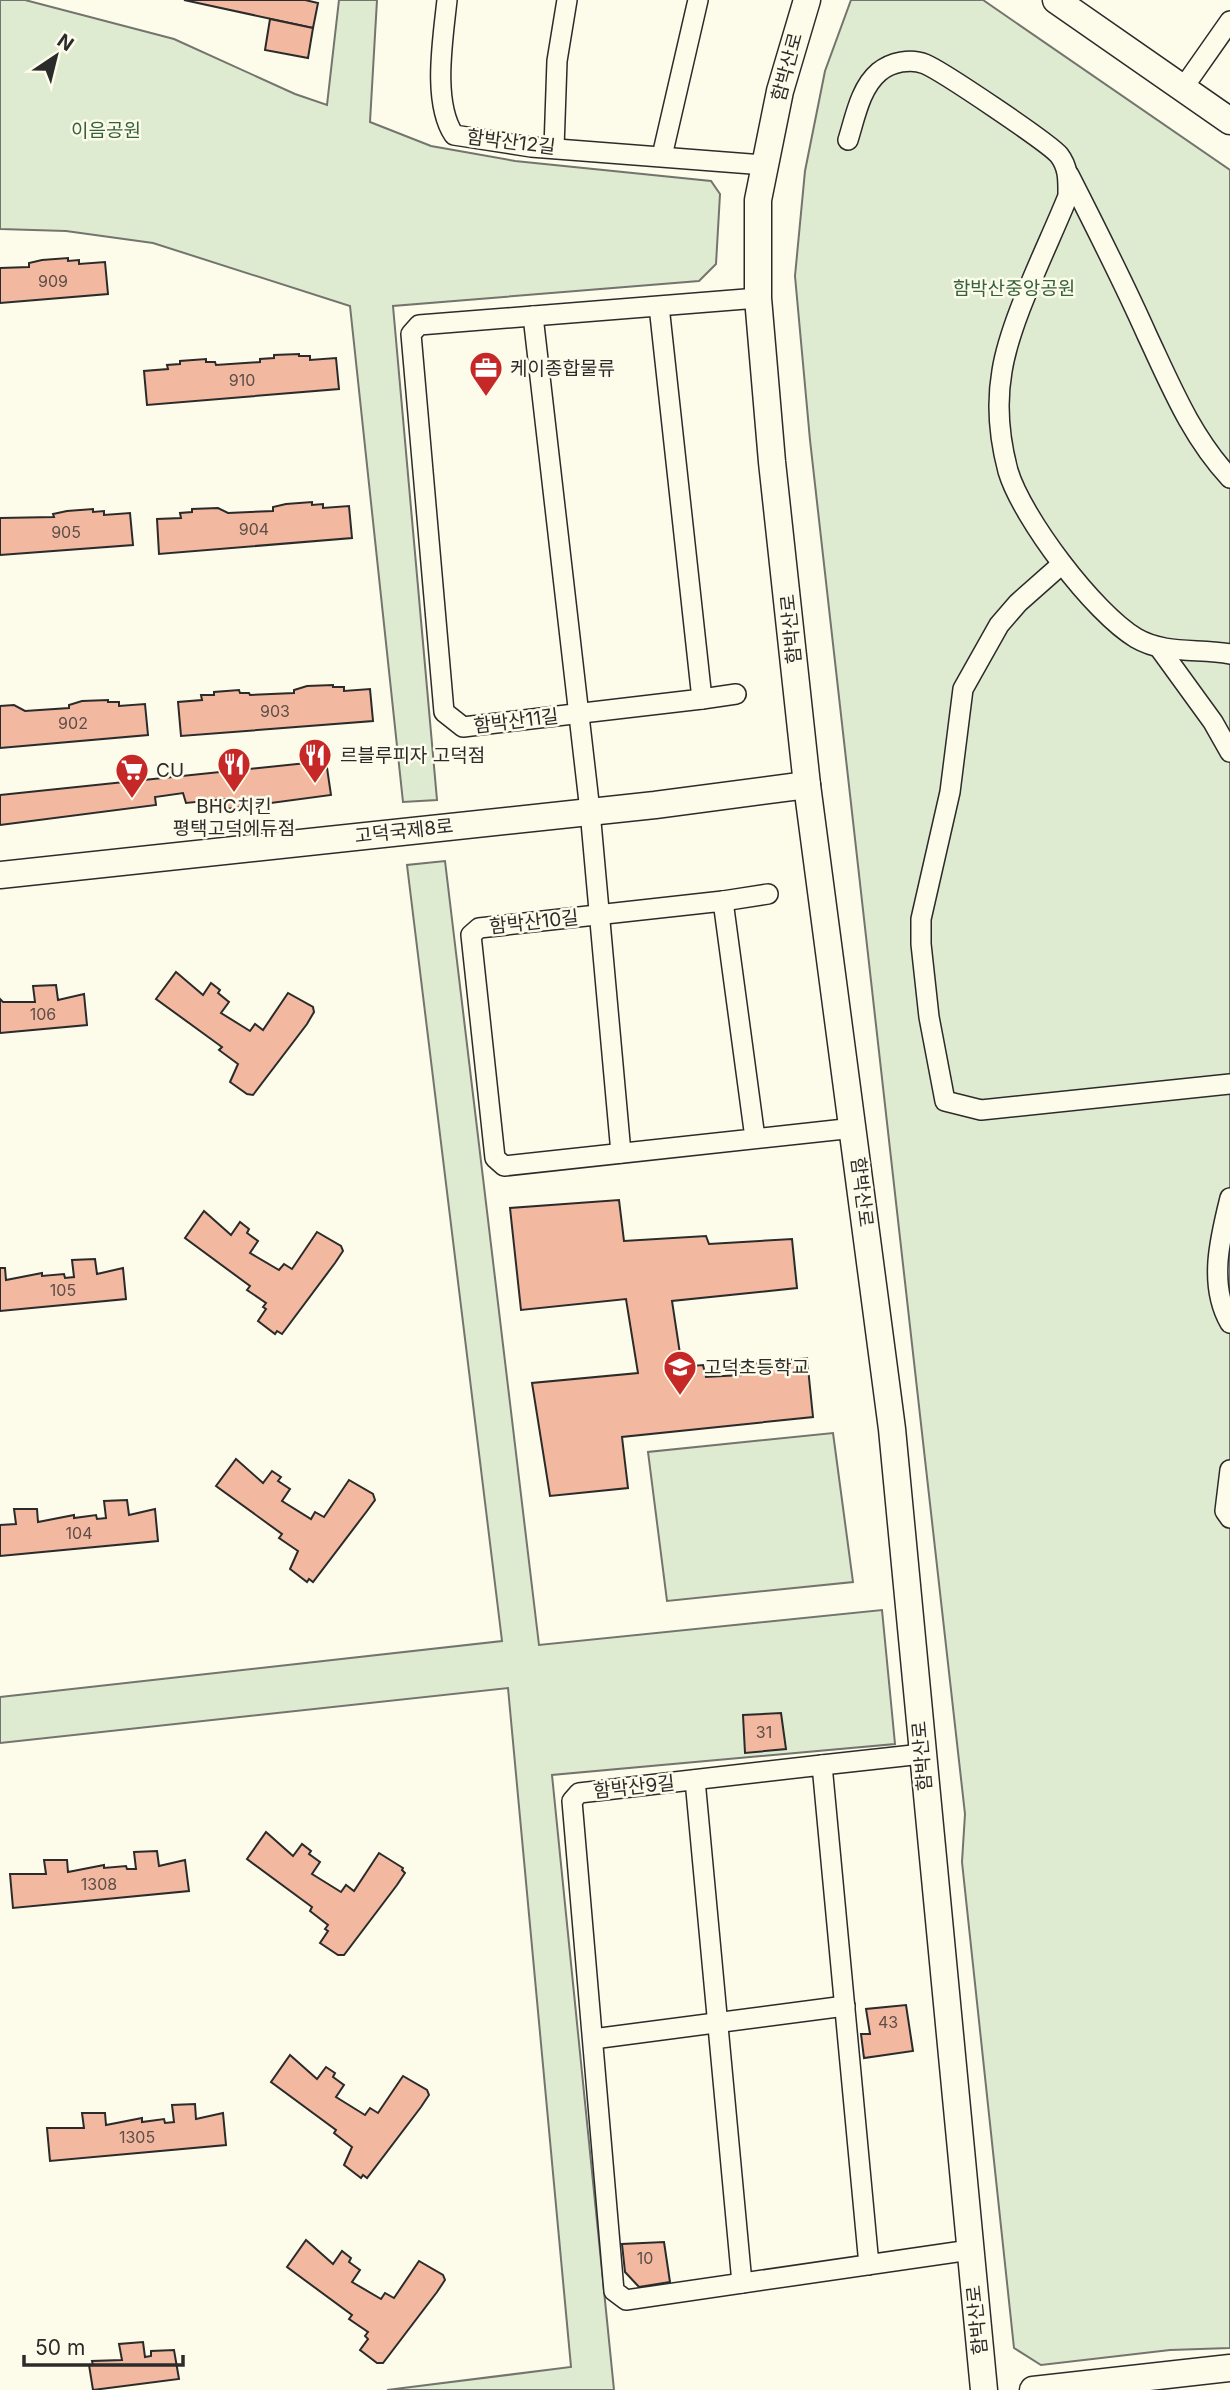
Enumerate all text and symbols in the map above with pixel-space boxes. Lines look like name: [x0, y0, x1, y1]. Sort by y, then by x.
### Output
north arrow: [21, 21, 91, 91]
text: N: [53, 29, 78, 56]
street label: 함박산로: [767, 30, 807, 104]
park label: 이음공원: [71, 119, 141, 142]
street label: 함박산12길: [465, 125, 557, 159]
house number: 909: [38, 271, 68, 291]
park label: 함박산중앙공원: [953, 277, 1075, 300]
office icon: 케이종합물류: [467, 349, 505, 398]
place label: 케이종합물류: [510, 357, 615, 380]
house number: 910: [229, 370, 255, 390]
house number: 904: [239, 519, 269, 539]
house number: 905: [51, 522, 81, 542]
street label: 함박산로: [776, 593, 806, 665]
house number: 903: [260, 701, 290, 721]
street label: 함박산11길: [472, 704, 560, 738]
house number: 902: [58, 713, 88, 733]
restaurant icon: 르블루피자 고덕점: [296, 736, 334, 785]
place label: 르블루피자 고덕점: [340, 744, 485, 767]
restaurant icon: BHC치킨 평택고덕에듀점: [215, 745, 253, 794]
supermarket icon: CU: [113, 751, 151, 800]
place label: CU: [156, 759, 184, 782]
place label: BHC치킨 평택고덕에듀점: [173, 795, 295, 840]
street label: 고덕국제8로: [353, 814, 455, 848]
street label: 함박산10길: [488, 906, 580, 938]
house number: 106: [30, 1004, 56, 1024]
street label: 함박산로: [846, 1156, 878, 1228]
house number: 105: [50, 1280, 76, 1300]
school or university icon: 고덕초등학교: [661, 1348, 699, 1397]
place label: 고덕초등학교: [704, 1356, 809, 1379]
house number: 104: [66, 1523, 92, 1543]
street label: 함박산로: [907, 1720, 937, 1792]
house number: 31: [756, 1722, 772, 1742]
street label: 함박산9길: [592, 1771, 676, 1803]
house number: 1308: [81, 1874, 117, 1894]
house number: 43: [878, 2012, 898, 2032]
house number: 1305: [119, 2127, 155, 2147]
house number: 10: [637, 2248, 653, 2268]
street label: 함박산로: [962, 2284, 992, 2356]
scale bar: [24, 2324, 184, 2368]
text: 50 m: [35, 2335, 85, 2360]

